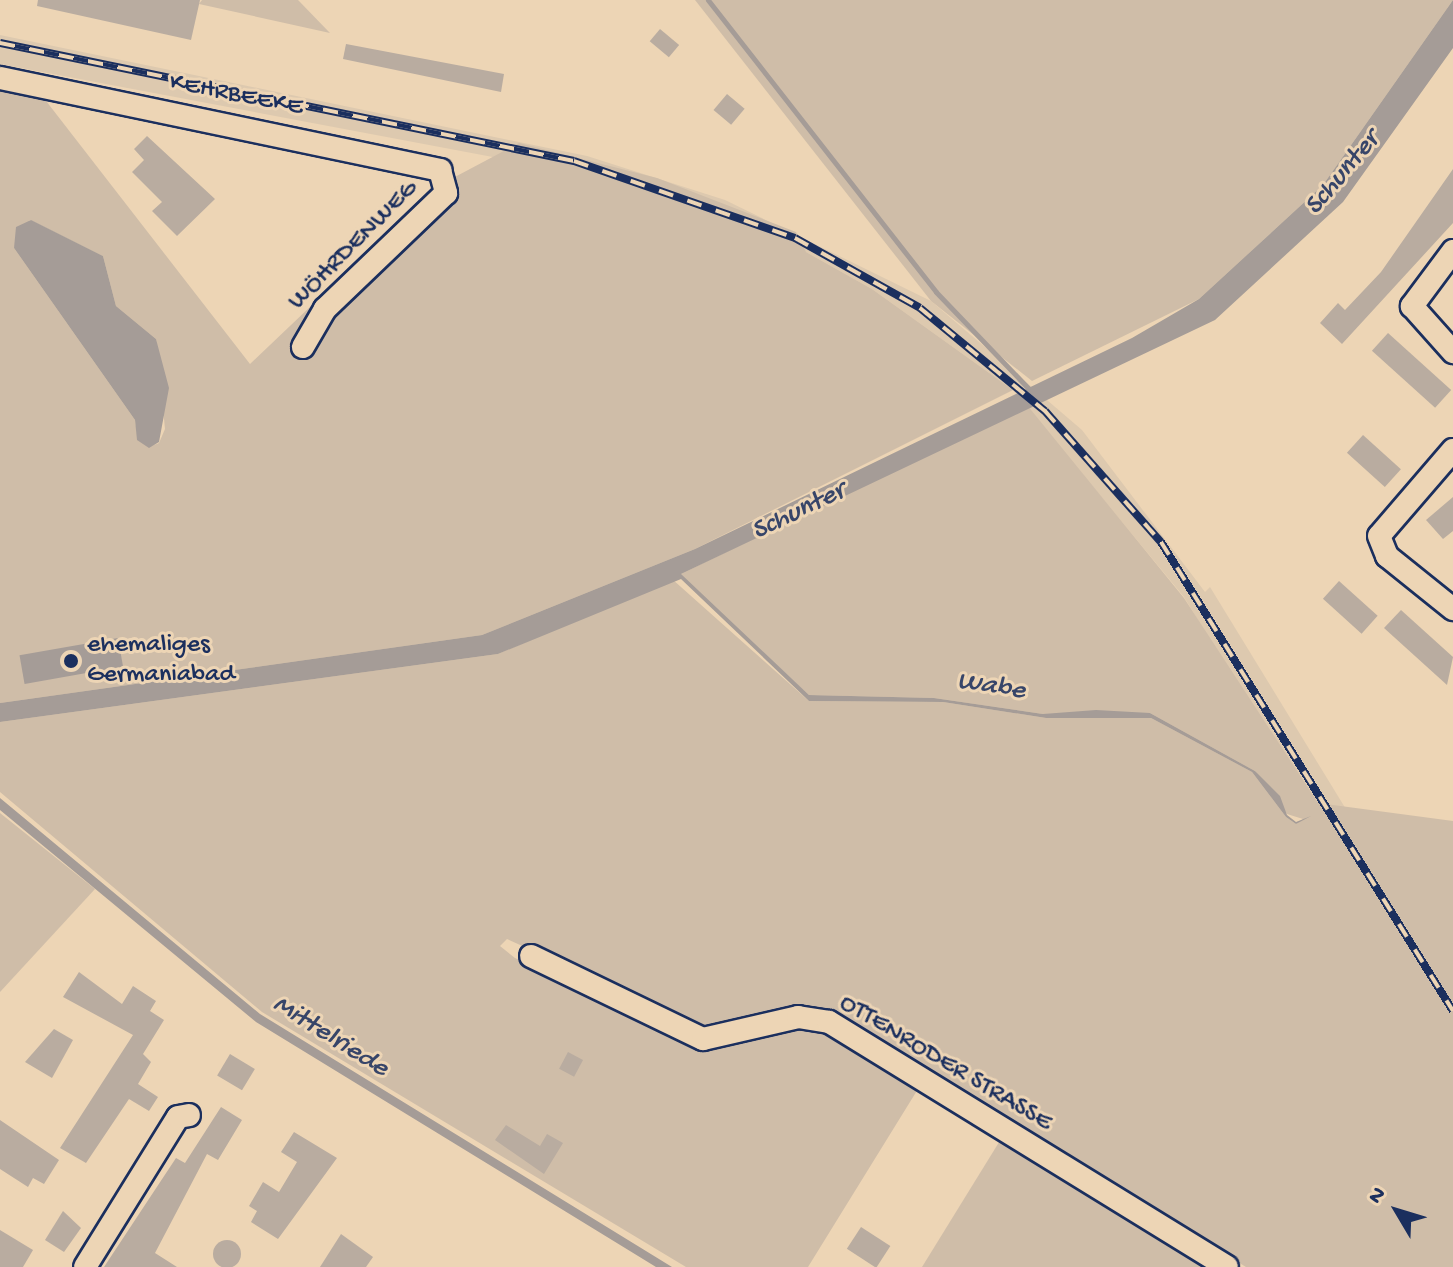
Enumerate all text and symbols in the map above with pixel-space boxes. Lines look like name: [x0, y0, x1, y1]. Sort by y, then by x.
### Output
street label: KEHRBEEKE: [167, 68, 305, 124]
water label: Schunter: [1298, 125, 1388, 223]
street label: WÖHRDENWEG: [282, 174, 426, 318]
water label: Schunter: [747, 475, 851, 549]
place label: ehemaliges Germaniabad: [87, 630, 235, 692]
marker: ehemaliges Germaniabad: [62, 652, 80, 670]
water label: Wabe: [955, 665, 1027, 709]
water label: Mittelriede: [266, 988, 394, 1086]
street label: OTTENRODER STRASSE: [833, 988, 1057, 1140]
north arrow: [1357, 1171, 1437, 1251]
text: N: [1363, 1183, 1393, 1210]

